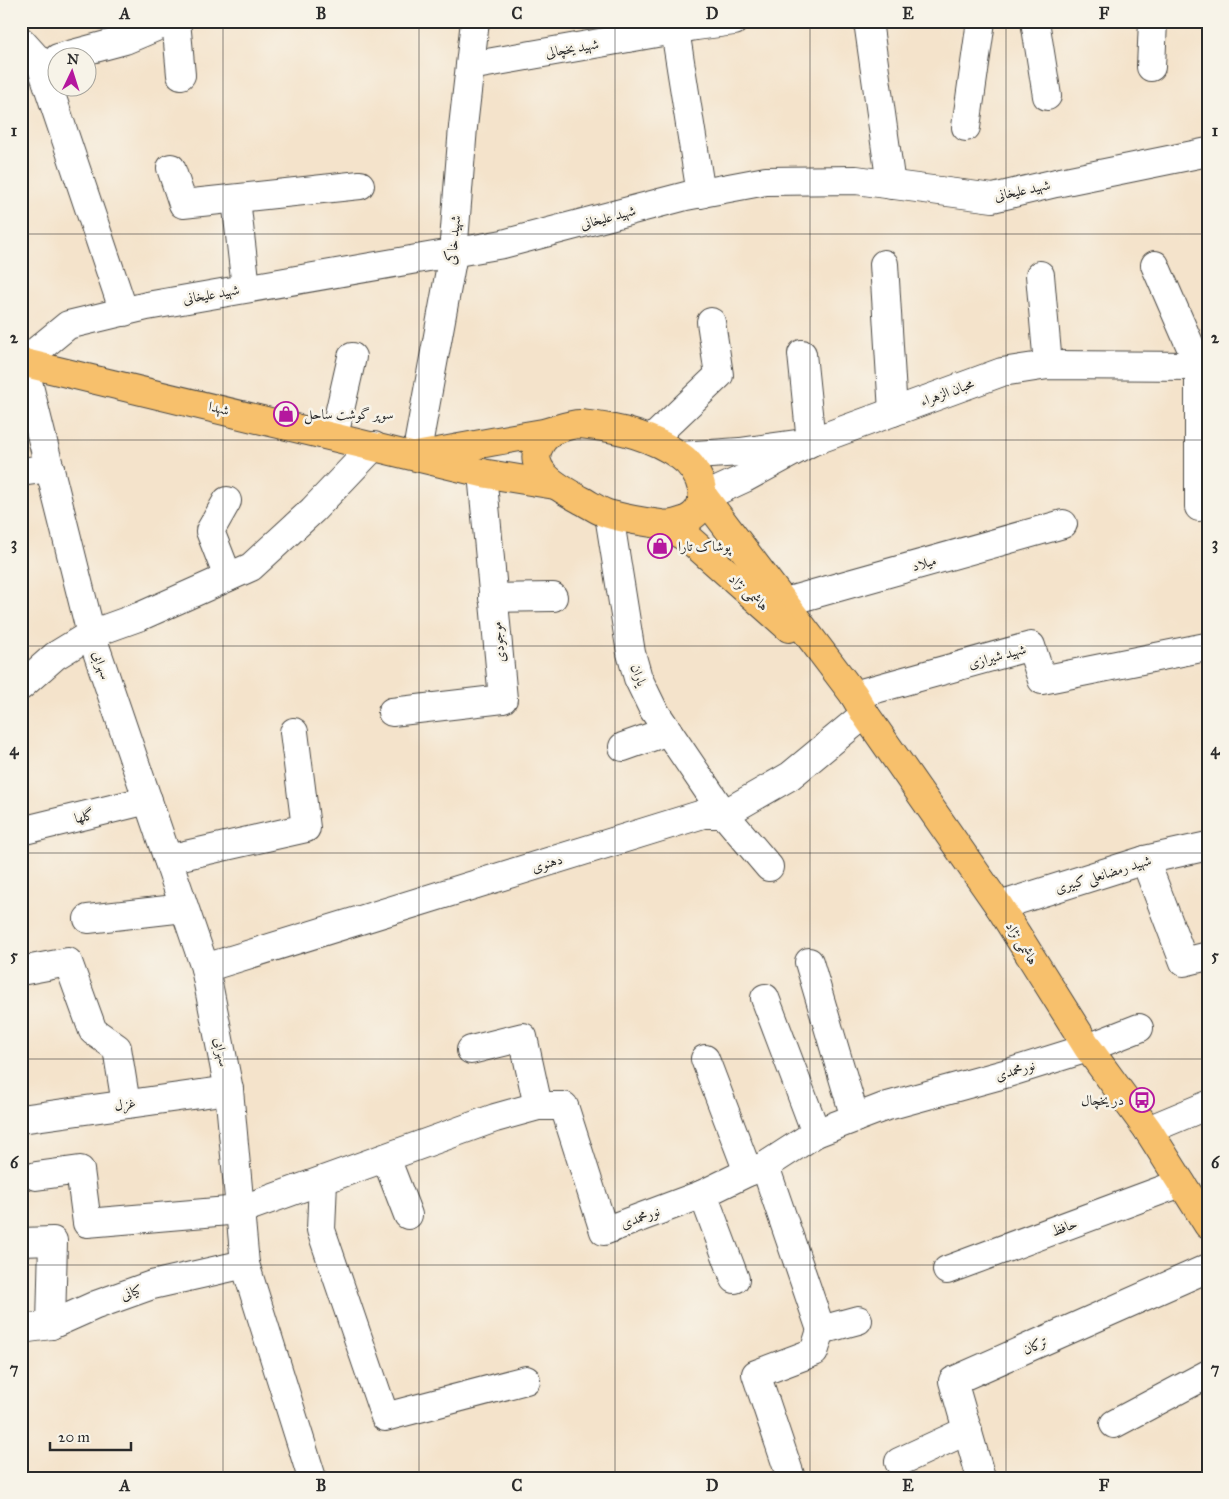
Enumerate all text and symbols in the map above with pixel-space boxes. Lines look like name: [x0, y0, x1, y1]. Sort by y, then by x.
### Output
text: A: [119, 4, 131, 23]
text: B: [316, 4, 326, 23]
text: C: [512, 4, 523, 23]
text: D: [706, 4, 719, 23]
text: E: [902, 4, 914, 23]
text: F: [1099, 4, 1110, 23]
street label: شهید یخچالی: [544, 35, 601, 63]
north arrow: [48, 48, 98, 98]
text: N: [66, 51, 80, 68]
text: 1: [11, 121, 18, 140]
text: 1: [1212, 121, 1219, 140]
street label: شهید علیخانی: [993, 176, 1052, 206]
street label: شهید علیخانی: [578, 202, 638, 234]
street label: شهید خاکی: [441, 214, 466, 266]
street label: شهید علیخانی: [182, 281, 241, 309]
text: 2: [10, 328, 19, 347]
text: 2: [1211, 328, 1220, 347]
street label: محبان الزهراء: [918, 375, 977, 410]
street label: شهدا: [207, 398, 231, 420]
shop icon: سوپر گوشت ساحل: [273, 401, 299, 427]
place label: سوپر گوشت ساحل: [304, 406, 394, 425]
shop icon: پوشاک تارا: [647, 533, 673, 559]
text: 3: [11, 534, 17, 554]
text: 3: [1212, 534, 1218, 554]
place label: پوشاک تارا: [678, 538, 732, 557]
street label: میلاد: [910, 552, 938, 575]
street label: هاشمی نژاد: [725, 570, 772, 615]
street label: موجودی: [488, 621, 509, 663]
street label: شهید شیرازی: [966, 641, 1028, 673]
street label: سهرابی: [88, 649, 114, 682]
street label: یاران: [627, 662, 651, 690]
text: 4: [10, 740, 20, 760]
text: 4: [1211, 740, 1221, 760]
street label: گلها: [73, 806, 96, 827]
street label: دهنوی: [530, 851, 565, 876]
street label: شهید رمضانعلی کبیری: [1053, 852, 1154, 898]
street label: هاشمی نژاد: [1001, 919, 1041, 968]
text: 5: [10, 946, 18, 965]
text: 5: [1211, 946, 1219, 965]
street label: سهرابی: [209, 1036, 233, 1069]
street label: نورمحمدی: [993, 1056, 1037, 1085]
bus stop icon: در یخچال: [1129, 1087, 1155, 1113]
place label: در یخچال: [1081, 1092, 1124, 1110]
street label: غزل: [113, 1095, 137, 1115]
text: 6: [10, 1153, 19, 1172]
text: 6: [1211, 1153, 1220, 1172]
street label: نورمحمدی: [618, 1202, 662, 1232]
street label: حافظ: [1049, 1215, 1080, 1240]
street label: کیانی: [118, 1281, 144, 1304]
street label: ترکان: [1020, 1333, 1050, 1358]
text: 7: [10, 1359, 19, 1378]
text: 7: [1211, 1359, 1220, 1378]
scale bar: [50, 1419, 131, 1451]
text: 20 m: [58, 1428, 90, 1446]
text: A: [119, 1476, 131, 1495]
text: B: [316, 1476, 326, 1495]
text: C: [512, 1476, 523, 1495]
text: D: [706, 1476, 719, 1495]
text: E: [902, 1476, 914, 1495]
text: F: [1099, 1476, 1110, 1495]

